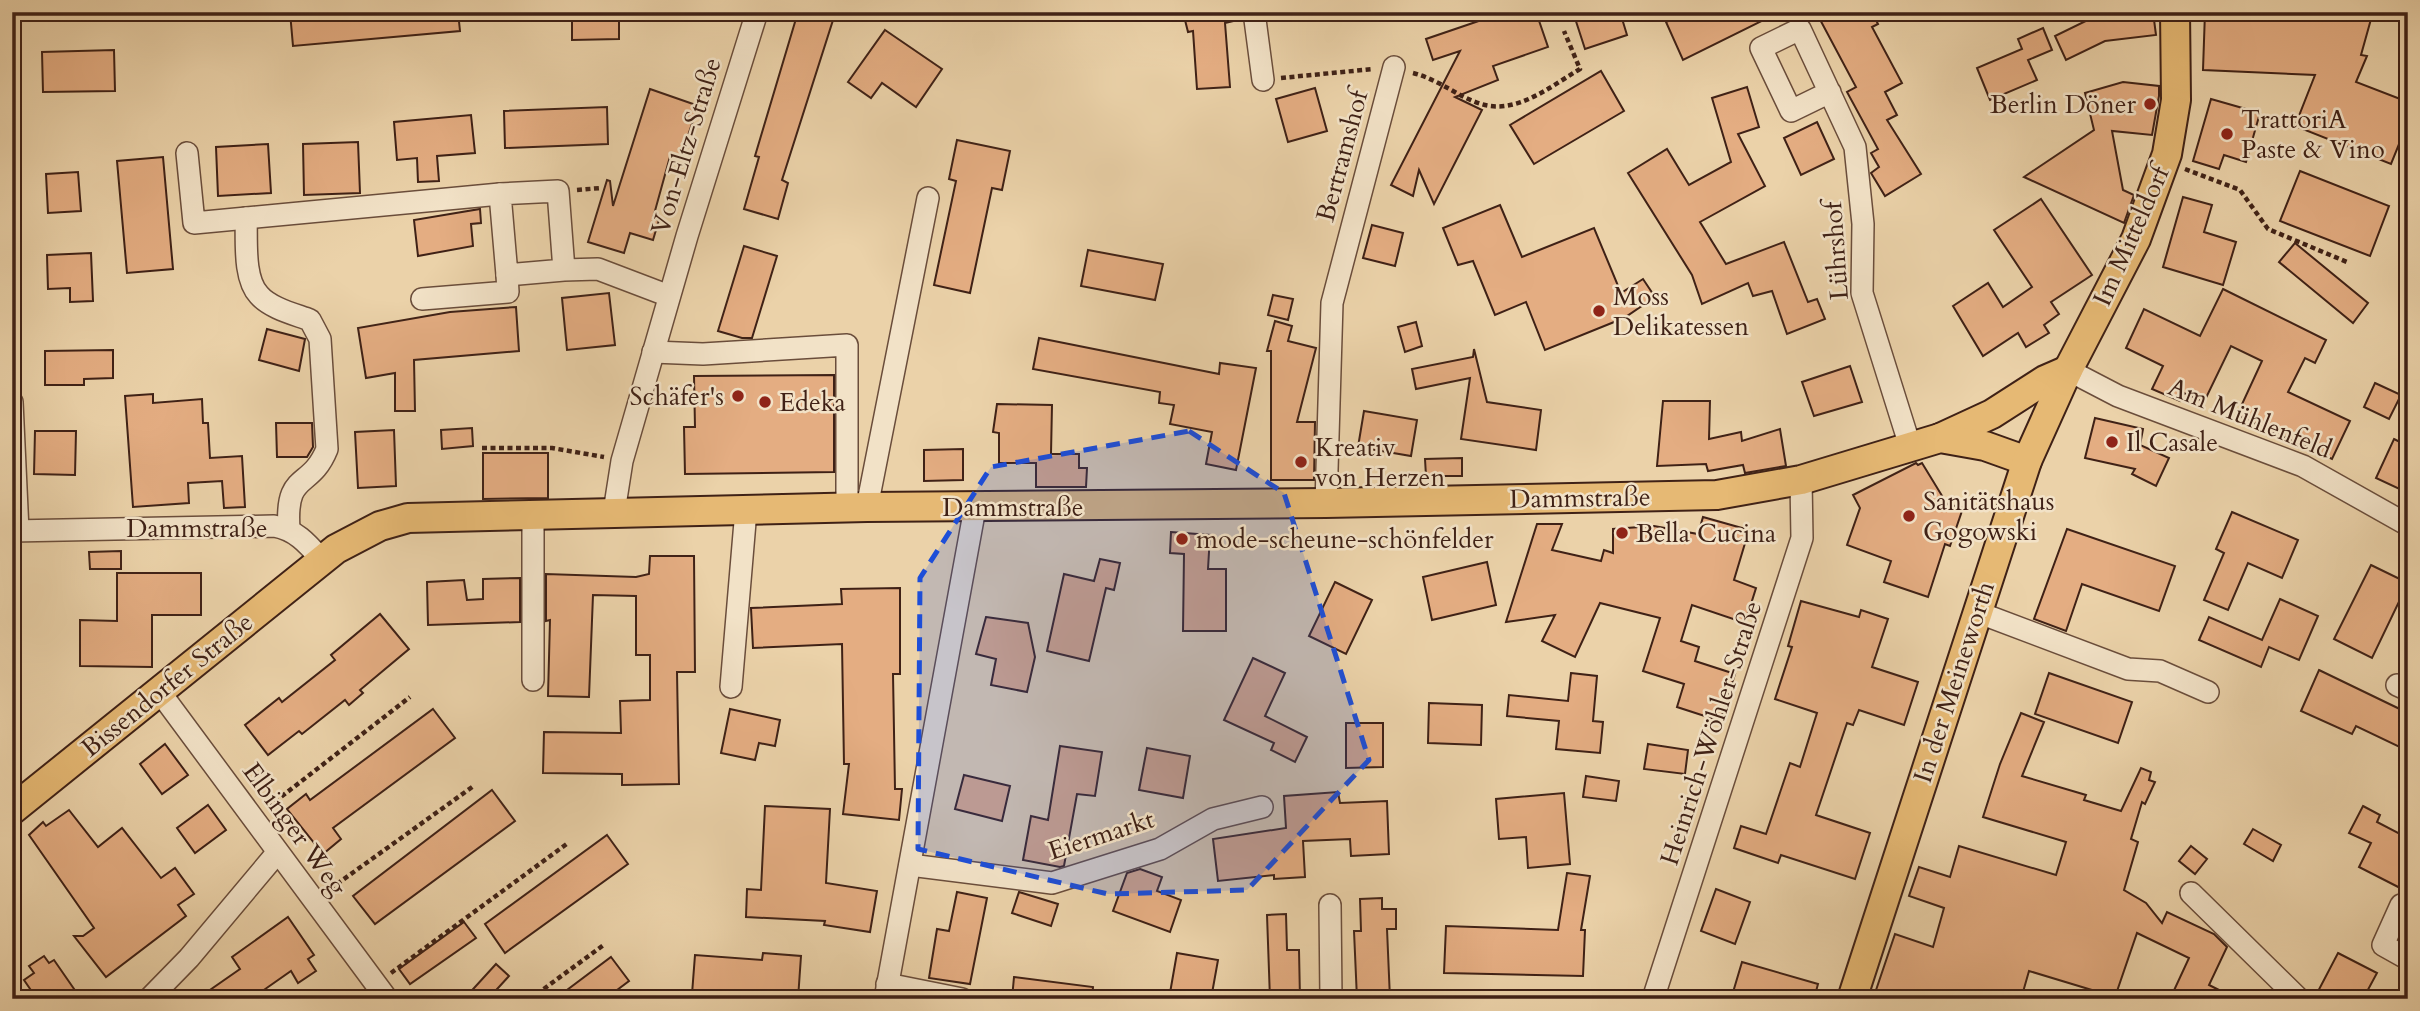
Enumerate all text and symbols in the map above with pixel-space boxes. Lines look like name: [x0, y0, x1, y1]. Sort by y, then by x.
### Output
street label: Von-Eltz-Straße: [643, 53, 729, 239]
street label: Bertramshof: [1308, 82, 1377, 226]
place label: Berlin Döner: [1990, 87, 2137, 122]
marker: Berlin Döner: [2142, 96, 2158, 112]
place label: TrattoriA Paste & Vino: [2241, 102, 2385, 167]
marker: TrattoriA Paste & Vino: [2219, 126, 2235, 142]
street label: Im Mitteldorf: [2085, 157, 2179, 312]
street label: Lührshof: [1815, 196, 1857, 301]
place label: Moss Delikatessen: [1613, 279, 1749, 344]
marker: Moss Delikatessen: [1591, 303, 1607, 319]
street label: Am Mühlenfeld: [2163, 369, 2337, 467]
place label: Schäfer's: [630, 379, 724, 414]
place label: Edeka: [779, 385, 846, 420]
marker: Schäfer's: [730, 388, 746, 404]
marker: Edeka: [757, 394, 773, 410]
place label: Il Casale: [2126, 425, 2218, 460]
place label: Kreativ von Herzen: [1315, 430, 1445, 495]
marker: Il Casale: [2104, 434, 2120, 450]
marker: Kreativ von Herzen: [1293, 454, 1309, 470]
street label: Dammstraße: [1509, 479, 1651, 517]
place label: Sanitätshaus Gogowski: [1923, 484, 2054, 549]
street label: Dammstraße: [942, 490, 1084, 525]
marker: Sanitätshaus Gogowski: [1901, 508, 1917, 524]
street label: Dammstraße: [126, 511, 268, 546]
place label: Bella Cucina: [1636, 516, 1776, 551]
place label: mode-scheune-schönfelder: [1196, 522, 1494, 557]
marker: Bella Cucina: [1614, 525, 1630, 541]
marker: mode-scheune-schönfelder: [1174, 531, 1190, 547]
street label: In der Meineworth: [1905, 577, 2003, 787]
street label: Heinrich-Wöhler-Straße: [1652, 596, 1770, 870]
street label: Bissendorfer Straße: [74, 605, 260, 765]
street label: Elbinger Weg: [235, 755, 355, 903]
street label: Eiermarkt: [1044, 801, 1158, 869]

